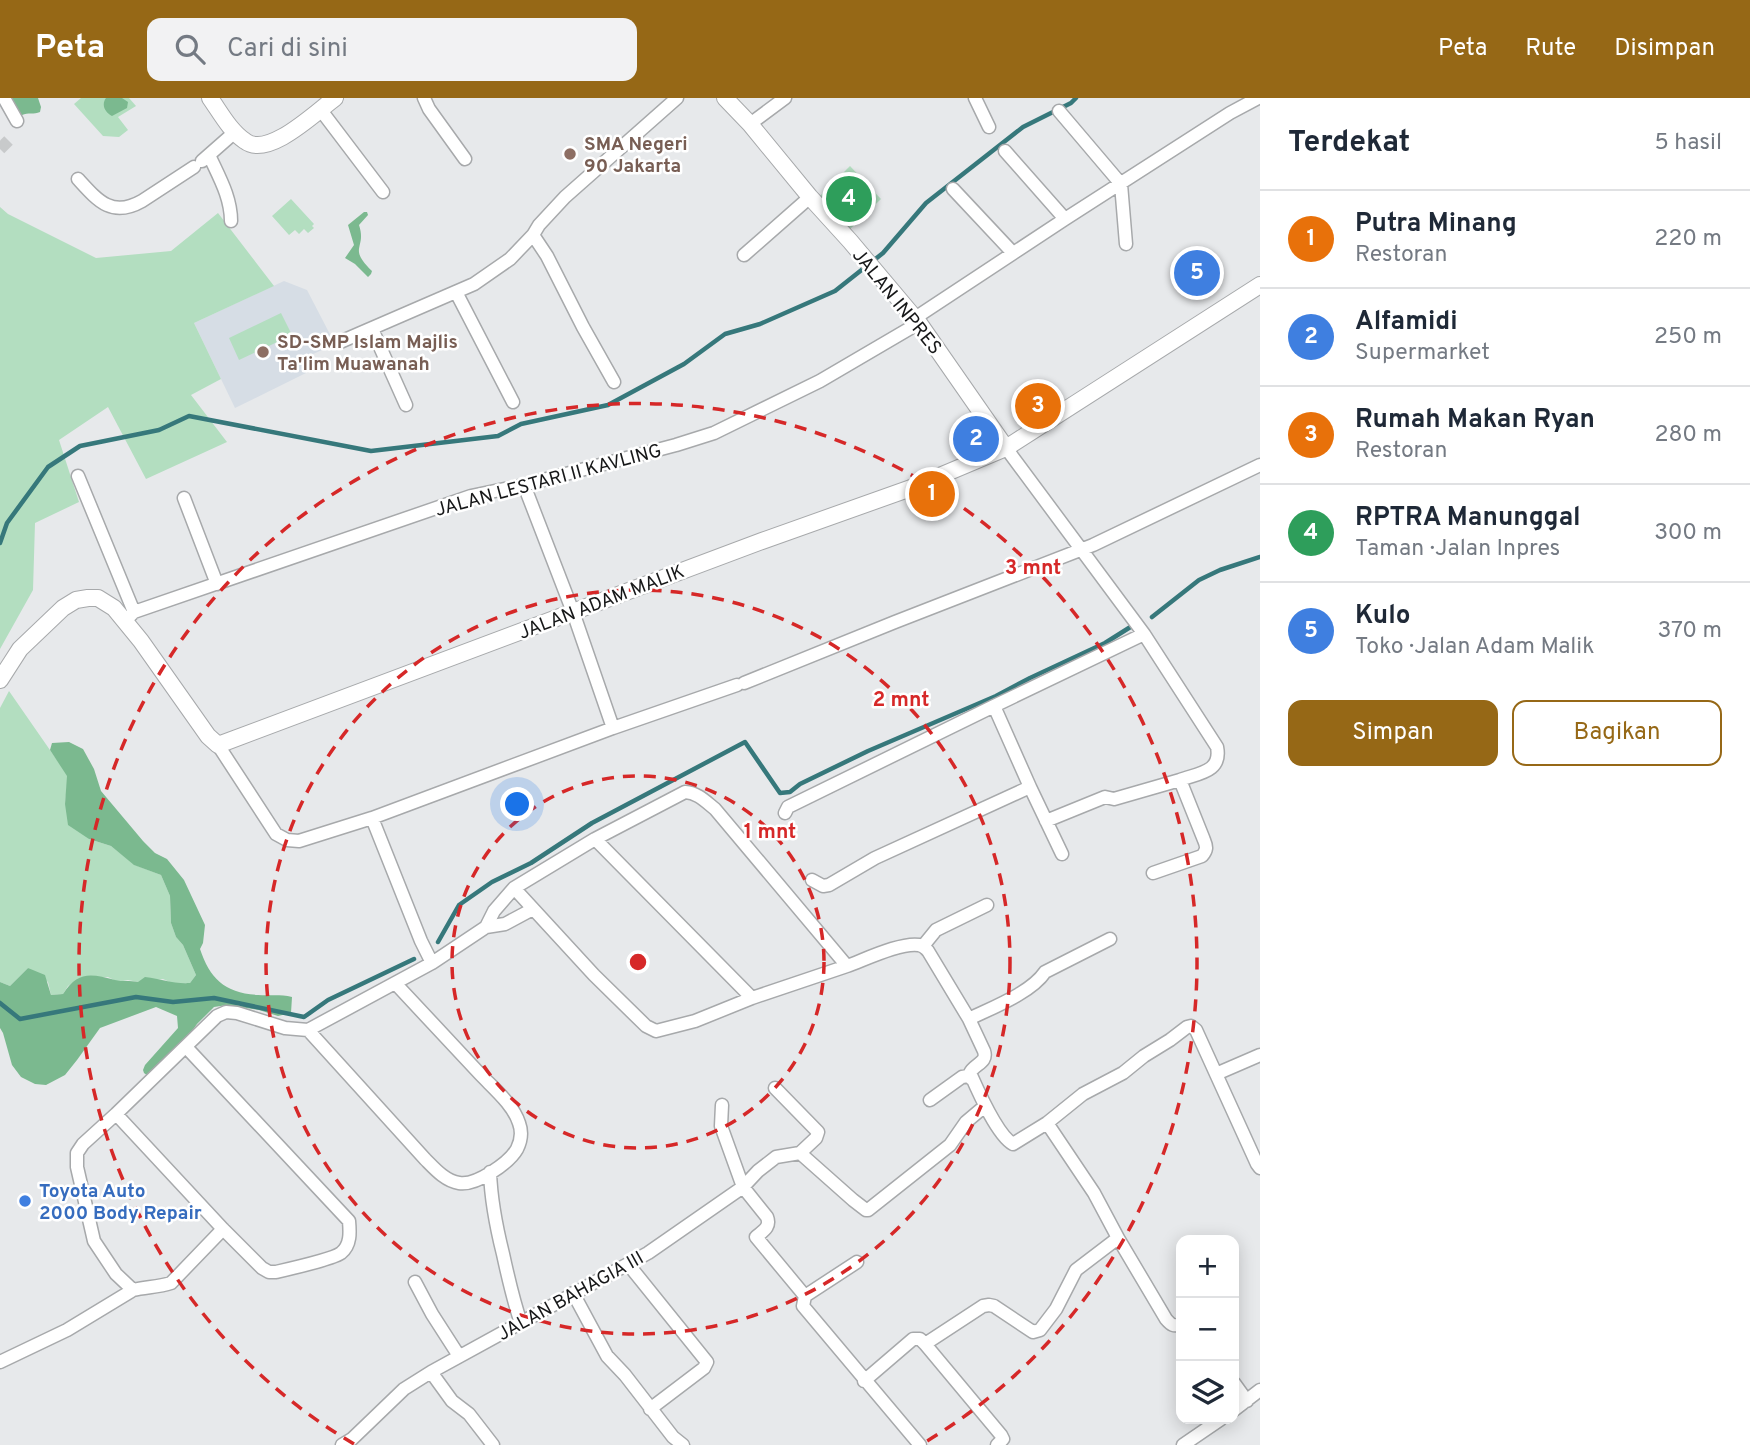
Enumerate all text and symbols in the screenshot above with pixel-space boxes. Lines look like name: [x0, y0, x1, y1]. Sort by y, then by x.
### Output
search box: [147, 18, 637, 81]
text: Peta: [35, 28, 105, 70]
icon: search: [171, 30, 209, 68]
text: Cari di sini: [227, 33, 348, 66]
text: Peta: [1438, 34, 1487, 64]
text: Rute: [1525, 34, 1576, 64]
text: Disimpan: [1614, 34, 1715, 64]
text: Terdekat: [1288, 125, 1410, 162]
text: 5 hasil: [1654, 129, 1722, 158]
place label: SMA Negeri 90 Jakarta: [584, 133, 688, 179]
marker: SMA Negeri 90 Jakarta: [562, 146, 578, 162]
pin: 4: [826, 173, 872, 225]
text: Putra Minang: [1355, 208, 1517, 241]
text: 1: [1306, 225, 1316, 254]
text: 220 m: [1654, 225, 1722, 254]
text: Restoran: [1355, 241, 1447, 270]
street label: JALAN INPRES: [846, 244, 947, 360]
pin: 5: [1174, 247, 1220, 299]
text: Alfamidi: [1355, 306, 1458, 339]
text: 2: [1304, 323, 1318, 352]
text: 250 m: [1654, 323, 1722, 352]
place label: SD-SMP Islam Majlis Ta'lim Muawanah: [277, 331, 458, 377]
text: Supermarket: [1355, 339, 1490, 368]
marker: SD-SMP Islam Majlis Ta'lim Muawanah: [255, 344, 271, 360]
pin: 3: [1015, 380, 1061, 432]
text: Rumah Makan Ryan: [1355, 404, 1595, 437]
pin: 2: [953, 413, 999, 465]
text: 3: [1304, 421, 1318, 450]
text: 280 m: [1654, 421, 1722, 450]
text: Restoran: [1355, 437, 1447, 466]
street label: JALAN LESTARI II KAVLING: [433, 439, 664, 523]
pin: 1: [909, 468, 955, 520]
text: RPTRA Manunggal: [1355, 502, 1581, 535]
text: 4: [1304, 519, 1318, 548]
text: 300 m: [1654, 519, 1722, 548]
text: Taman · Jalan Inpres: [1355, 535, 1560, 564]
text: 3 mnt: [1005, 555, 1061, 582]
street label: JALAN ADAM MALIK: [515, 560, 688, 646]
text: Kulo: [1355, 600, 1411, 633]
text: 5: [1304, 617, 1318, 646]
text: 370 m: [1657, 617, 1722, 646]
text: Toko · Jalan Adam Malik: [1355, 633, 1594, 662]
text: 2 mnt: [873, 687, 929, 714]
button: Simpan: [1288, 700, 1498, 766]
button: Bagikan: [1512, 700, 1722, 766]
your location: [500, 787, 534, 821]
text: 1 mnt: [744, 819, 796, 846]
centre of rings: [626, 950, 650, 974]
place label: Toyota Auto 2000 Body Repair: [39, 1180, 202, 1226]
marker: Toyota Auto 2000 Body Repair: [17, 1193, 33, 1209]
map controls: [1176, 1235, 1239, 1424]
button: +: [1176, 1235, 1239, 1298]
street label: JALAN BAHAGIA III: [494, 1247, 648, 1347]
button: −: [1176, 1298, 1239, 1361]
button: layers: [1176, 1361, 1239, 1424]

